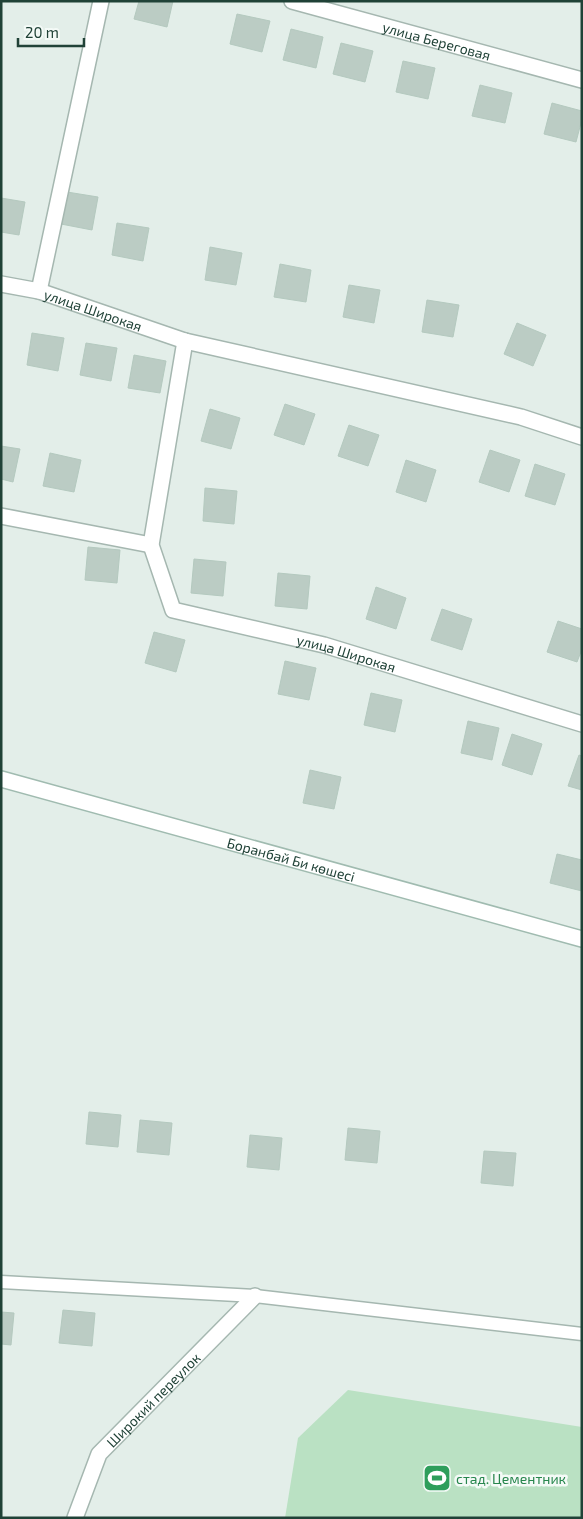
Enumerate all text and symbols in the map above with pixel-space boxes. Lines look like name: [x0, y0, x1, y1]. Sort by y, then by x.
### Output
scale bar: [18, 15, 84, 47]
street label: улица Береговая: [381, 18, 493, 63]
text: 20 m: [25, 23, 59, 41]
street label: улица Широкая: [42, 285, 145, 334]
street label: улица Широкая: [295, 630, 398, 675]
street label: Боранбай Би көшесі: [225, 833, 357, 885]
street label: Широкий переулок: [102, 1348, 204, 1450]
sports icon: стад. Цементник: [422, 1463, 452, 1493]
place label: стад. Цементник: [456, 1470, 567, 1487]

